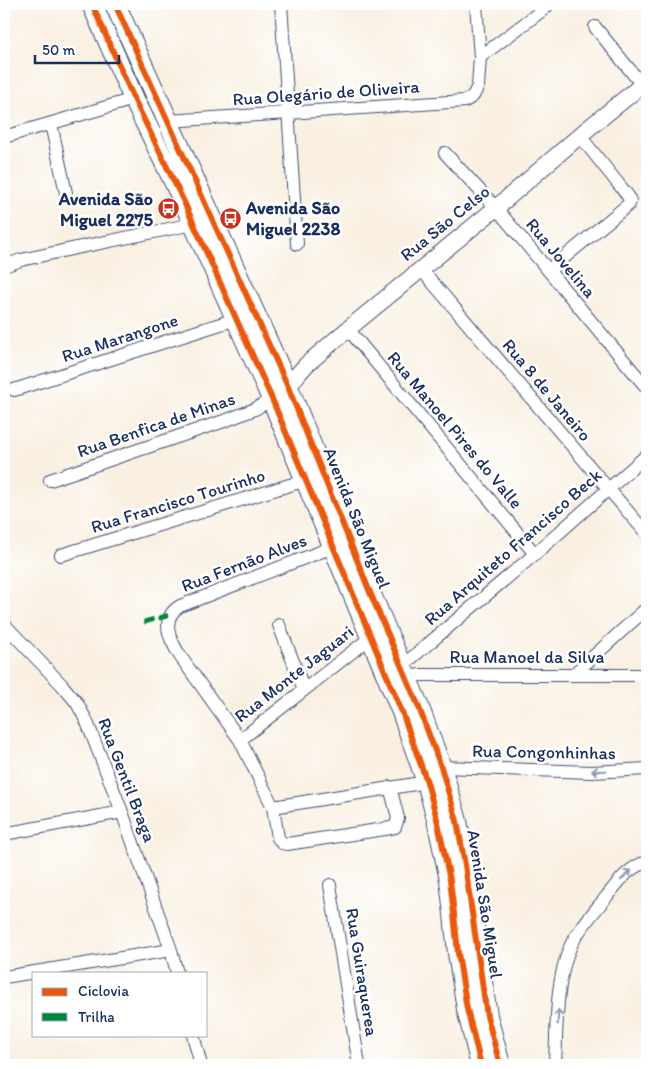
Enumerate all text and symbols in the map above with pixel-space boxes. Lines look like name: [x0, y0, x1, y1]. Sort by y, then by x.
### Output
scale bar: [35, 32, 119, 64]
text: 50 m: [42, 41, 75, 59]
street label: Rua Olegário de Oliveira: [232, 75, 421, 111]
street label: Rua São Celso: [396, 180, 494, 266]
place label: Avenida São Miguel 2275: [58, 188, 154, 231]
bus stop icon: Avenida São Miguel 2275: [157, 197, 181, 221]
place label: Avenida São Miguel 2238: [245, 197, 340, 240]
bus stop icon: Avenida São Miguel 2238: [218, 206, 242, 230]
street label: Rua Jovelina: [521, 214, 601, 303]
street label: Rua Marangone: [59, 309, 181, 367]
street label: Rua 8 de Janeiro: [498, 334, 596, 446]
street label: Rua Manoel Pires do Valle: [383, 347, 527, 513]
street label: Rua Benfica de Minas: [74, 388, 238, 462]
street label: Avenida São Miguel: [319, 444, 395, 592]
street label: Rua Francisco Tourinho: [88, 464, 268, 538]
street label: Rua Arquiteto Francisco Beck: [420, 464, 606, 630]
street label: Rua Fernão Alves: [178, 529, 310, 597]
street label: Rua Monte Jaguari: [230, 621, 358, 727]
street label: Rua Manoel da Silva: [450, 646, 605, 668]
street label: Rua Gentil Braga: [93, 715, 161, 846]
street label: Rua Congonhinhas: [472, 740, 616, 764]
one-way arrow: [591, 767, 607, 776]
street label: Avenida São Miguel: [462, 828, 508, 980]
one-way arrow: [620, 869, 632, 881]
street label: Rua Guiraquerea: [341, 906, 383, 1038]
legend: [32, 972, 208, 1036]
text: Ciclovia: [78, 982, 129, 1000]
text: Trilha: [78, 1008, 115, 1026]
one-way arrow: [553, 1009, 562, 1025]

